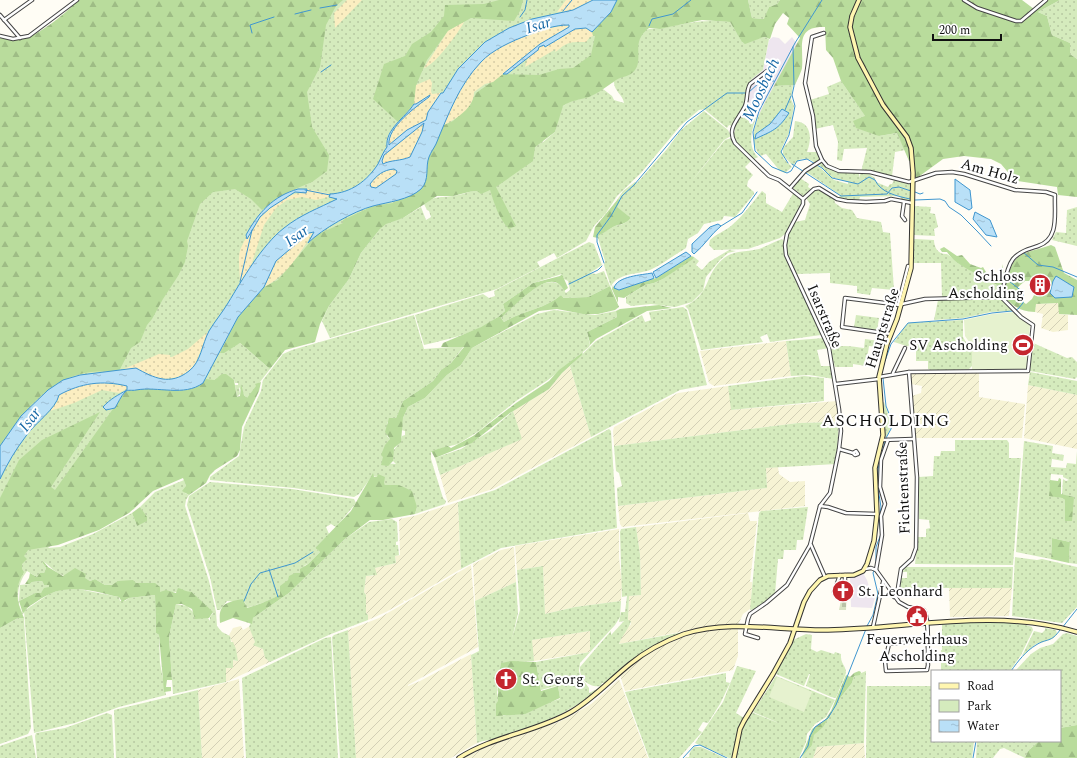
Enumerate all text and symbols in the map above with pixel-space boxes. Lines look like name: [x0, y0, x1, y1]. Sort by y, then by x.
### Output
water label: Isar: [523, 10, 554, 40]
scale bar: [933, 16, 1001, 42]
text: 200 m: [939, 21, 970, 40]
water label: Moosbach: [736, 54, 786, 125]
street label: Am Holz: [958, 152, 1022, 191]
water label: Isar: [279, 218, 314, 253]
place label: Schloss Ascholding: [948, 265, 1024, 305]
building icon: Schloss Ascholding: [1027, 272, 1053, 298]
street label: Isarstraße: [801, 281, 848, 352]
street label: Hauptstraße: [859, 285, 906, 371]
sports icon: SV Ascholding: [1010, 332, 1036, 358]
place label: SV Ascholding: [909, 334, 1008, 357]
water label: Isar: [13, 402, 47, 437]
district label: ASCHOLDING: [822, 408, 950, 434]
street label: Fichtenstraße: [890, 441, 917, 535]
church icon: St. Leonhard: [830, 578, 856, 604]
place label: St. Leonhard: [858, 580, 943, 603]
public building icon: Feuerwehrhaus Ascholding: [904, 603, 930, 629]
place label: Feuerwehrhaus Ascholding: [866, 628, 968, 668]
church icon: St. Georg: [493, 666, 519, 692]
place label: St. Georg: [522, 668, 584, 691]
legend: [931, 670, 1061, 742]
text: Road: [967, 677, 994, 696]
text: Park: [967, 697, 992, 716]
text: Water: [967, 717, 999, 736]

